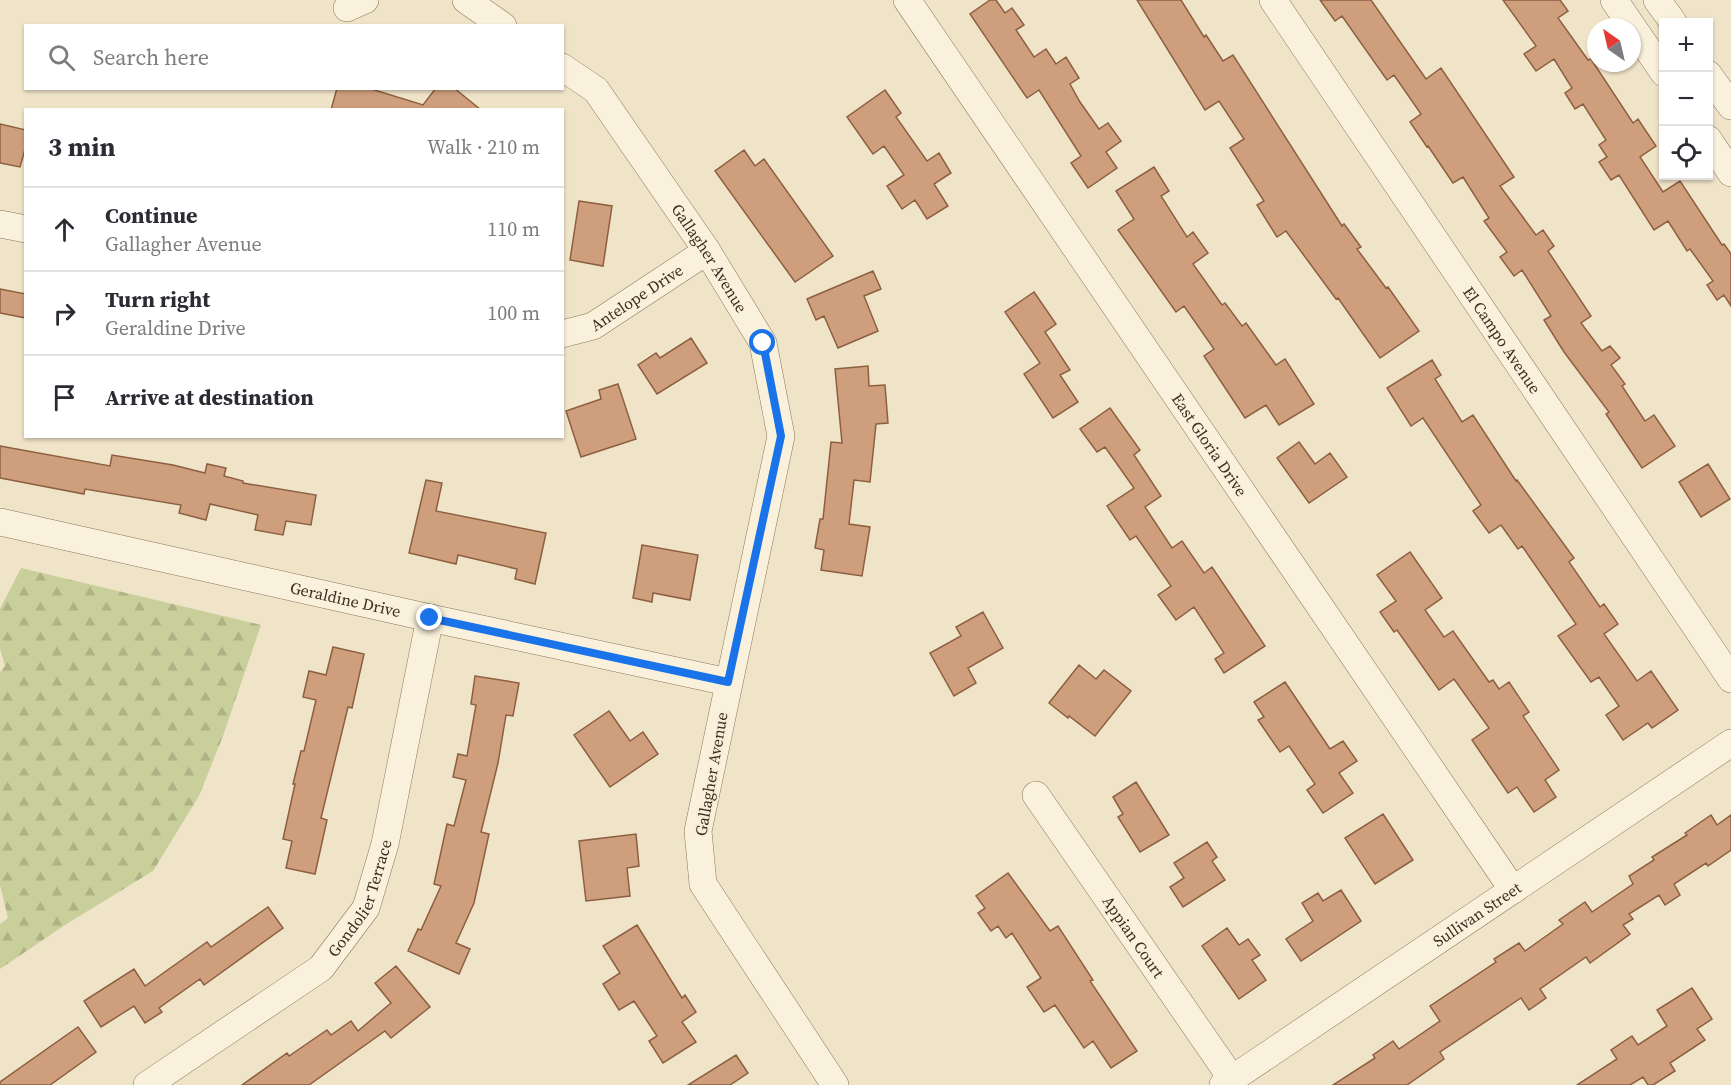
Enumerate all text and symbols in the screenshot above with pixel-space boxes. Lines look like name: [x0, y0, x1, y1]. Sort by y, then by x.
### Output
north arrow: [1587, 18, 1641, 72]
map controls: [1659, 18, 1713, 180]
button: +: [1659, 18, 1713, 72]
search box: [24, 24, 564, 90]
icon: search: [45, 41, 78, 74]
text: Search here: [93, 42, 209, 72]
button: −: [1659, 72, 1713, 126]
button: locate: [1659, 126, 1713, 180]
text: 3 min: [48, 129, 115, 165]
text: Walk · 210 m: [427, 133, 540, 161]
street label: Gallagher Avenue: [667, 199, 753, 317]
text: Continue: [105, 200, 198, 230]
icon: ahead: [48, 213, 81, 246]
text: 110 m: [487, 215, 540, 243]
text: Gallagher Avenue: [105, 230, 262, 258]
street label: Antelope Drive: [586, 259, 687, 336]
street label: El Campo Avenue: [1458, 282, 1546, 398]
text: Turn right: [105, 284, 210, 314]
icon: right: [48, 297, 81, 330]
text: 100 m: [487, 299, 540, 327]
text: Geraldine Drive: [105, 314, 246, 342]
route start: [749, 329, 775, 355]
icon: arrive: [48, 381, 81, 414]
text: Arrive at destination: [105, 382, 314, 412]
street label: East Gloria Drive: [1167, 389, 1253, 501]
street label: Geraldine Drive: [288, 576, 403, 622]
route end: [416, 604, 442, 630]
street label: Gallagher Avenue: [689, 710, 733, 838]
street label: Gondolier Terrace: [322, 838, 397, 961]
street label: Sullivan Street: [1428, 876, 1526, 952]
street label: Appian Court: [1098, 891, 1170, 983]

